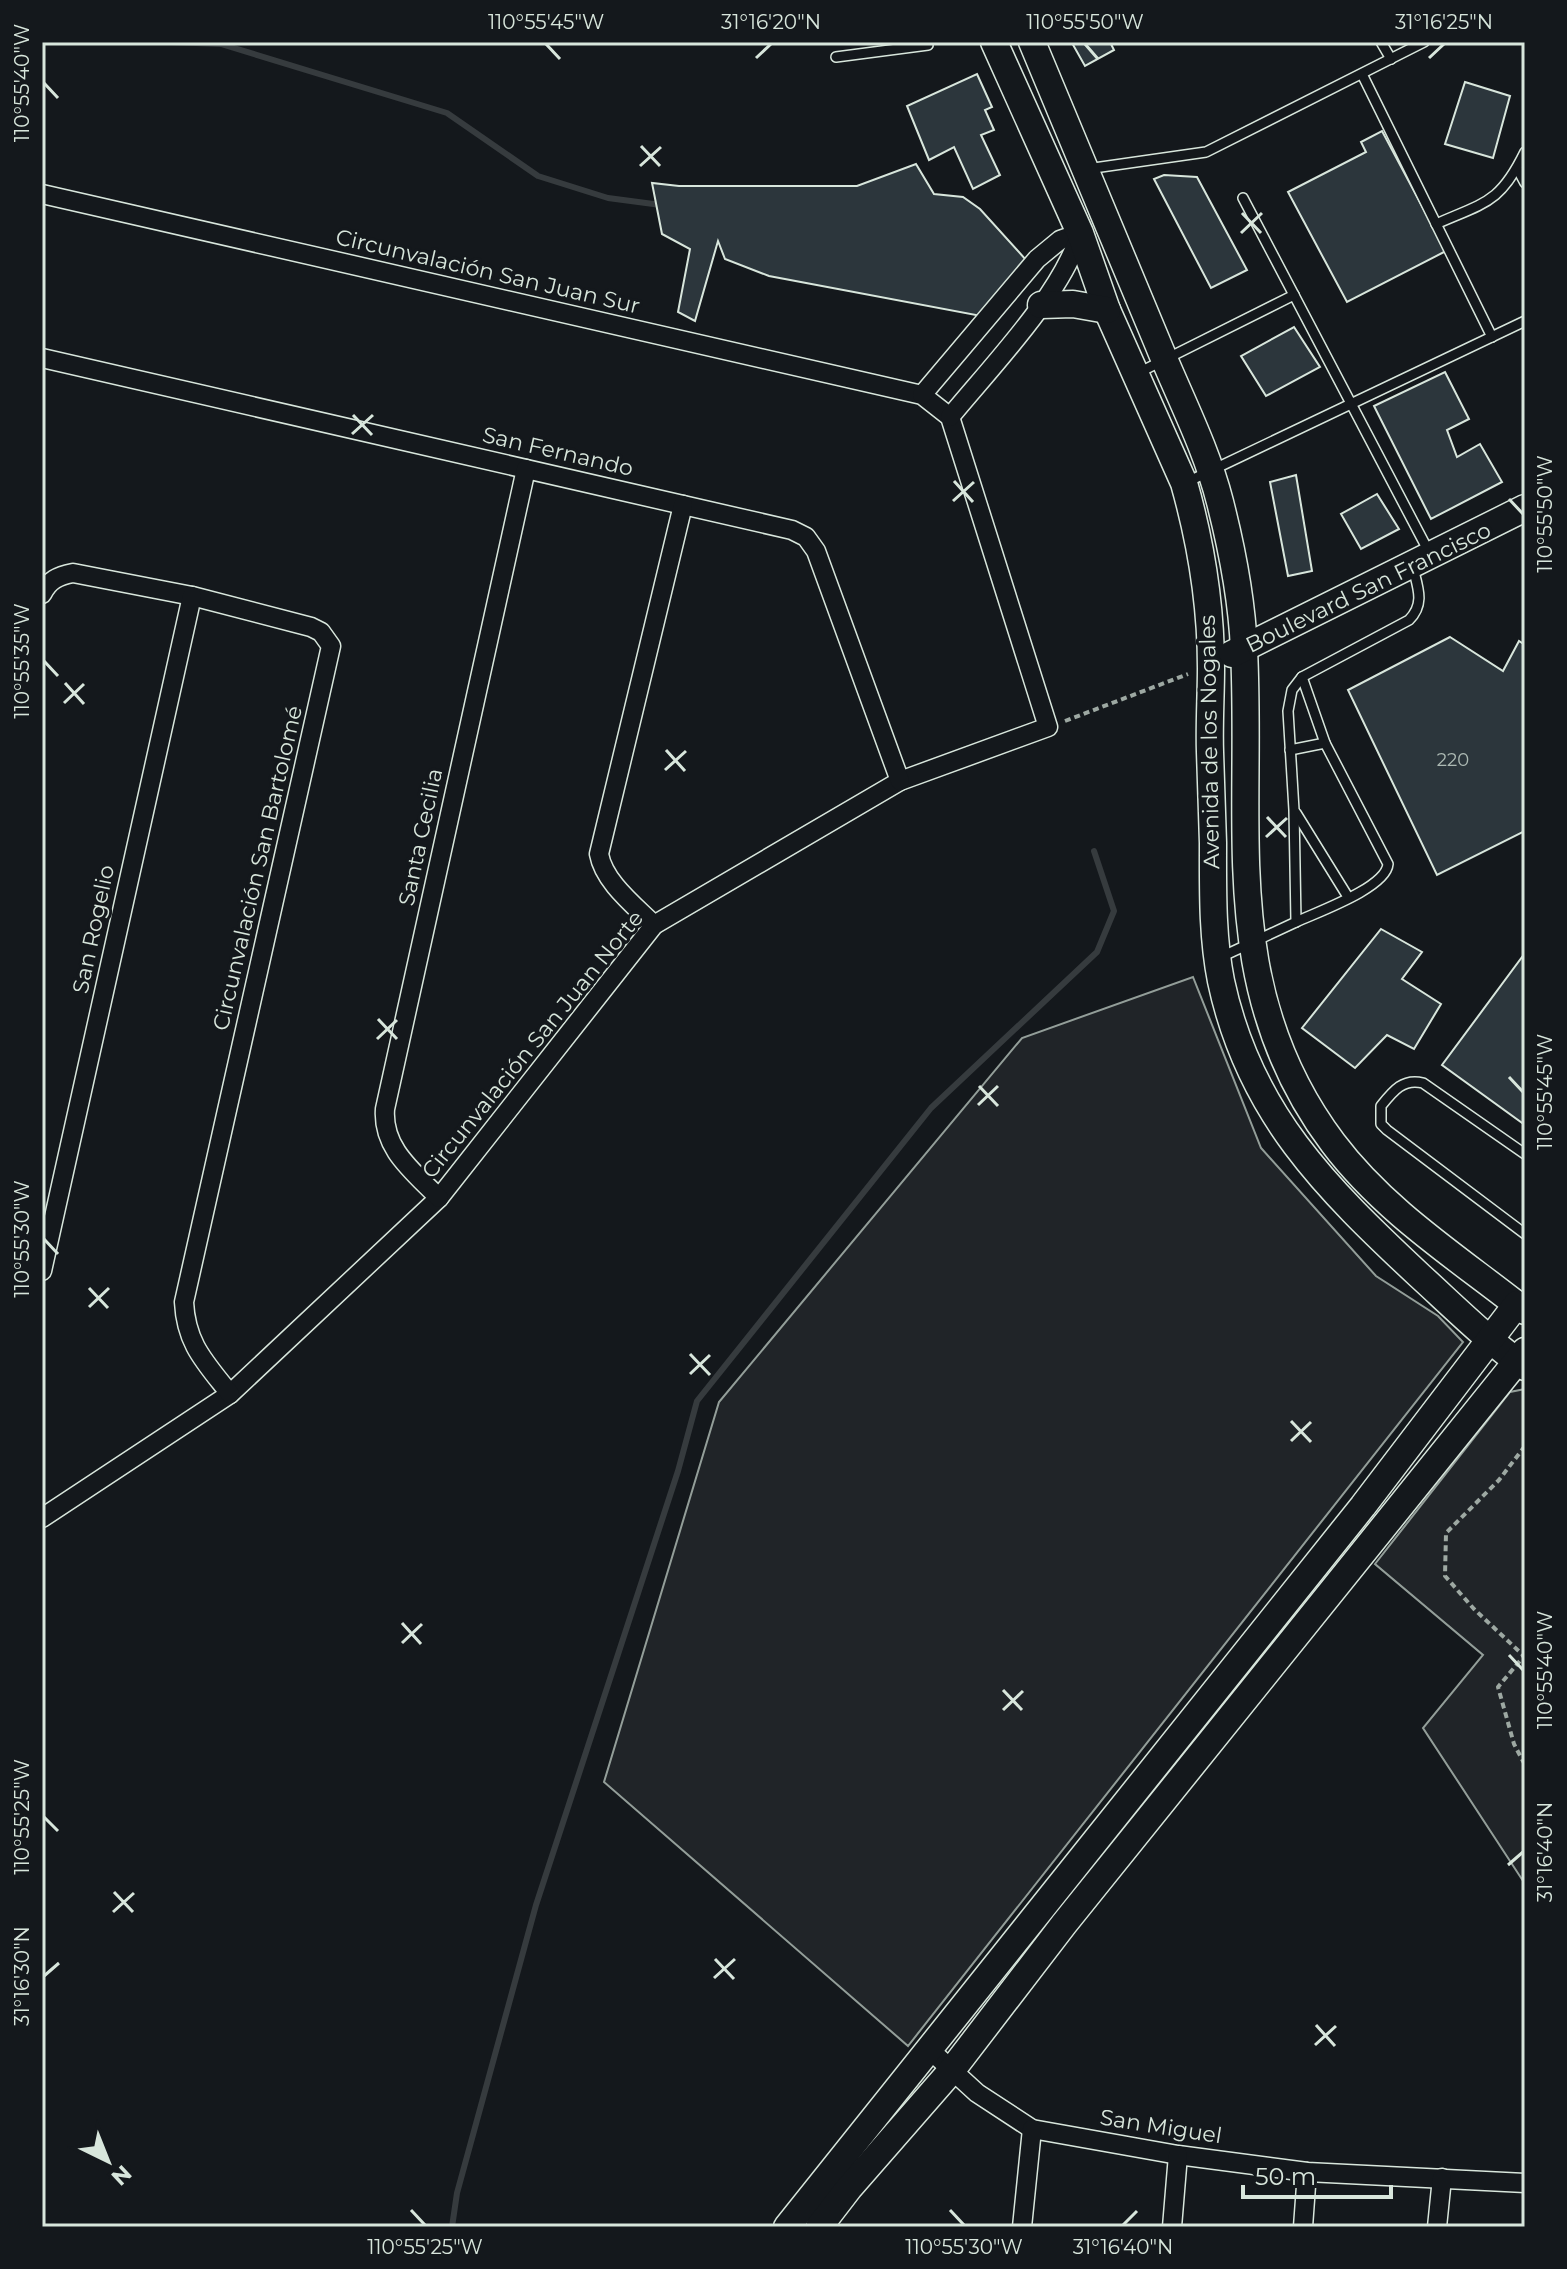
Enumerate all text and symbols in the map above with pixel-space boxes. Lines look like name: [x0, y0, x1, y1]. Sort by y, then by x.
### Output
text: 110°55'45"W: [488, 10, 604, 34]
text: 31°16'20"N: [721, 10, 821, 34]
text: 110°55'50"W: [1026, 10, 1144, 34]
text: 31°16'25"N: [1395, 10, 1493, 34]
text: 110°55'40"W: [10, 24, 34, 142]
street label: Circunvalación San Juan Sur: [333, 223, 643, 320]
street label: San Fernando: [480, 421, 636, 482]
text: 110°55'50"W: [1533, 455, 1557, 573]
street label: Boulevard San Francisco: [1241, 516, 1495, 659]
text: 110°55'35"W: [10, 603, 34, 719]
street label: Avenida de los Nogales: [1194, 614, 1225, 869]
street label: Circunvalación San Bartolomé: [207, 703, 308, 1033]
house number: 220: [1437, 749, 1469, 771]
street label: Santa Cecilia: [393, 766, 448, 908]
street label: San Rogelio: [67, 862, 120, 996]
street label: Circunvalación San Juan Norte: [416, 905, 649, 1184]
text: 110°55'45"W: [1533, 1034, 1557, 1150]
text: 110°55'30"W: [10, 1180, 34, 1298]
text: 110°55'40"W: [1533, 1611, 1557, 1729]
text: 110°55'25"W: [10, 1759, 34, 1875]
text: 31°16'40"N: [1533, 1802, 1557, 1902]
text: 31°16'30"N: [10, 1926, 34, 2026]
street label: San Miguel: [1098, 2104, 1224, 2149]
north arrow: [68, 2121, 148, 2201]
scale bar: [1243, 2149, 1391, 2199]
text: N: [106, 2159, 137, 2191]
text: 50 m: [1255, 2162, 1316, 2191]
text: 110°55'25"W: [367, 2235, 483, 2259]
text: 110°55'30"W: [905, 2235, 1023, 2259]
text: 31°16'40"N: [1073, 2235, 1173, 2259]

